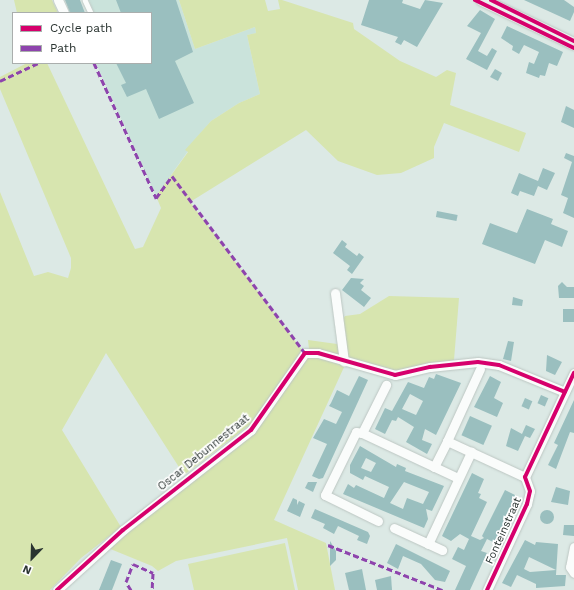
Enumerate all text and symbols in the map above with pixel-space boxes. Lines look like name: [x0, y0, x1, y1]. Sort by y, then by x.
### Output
legend: [12, 12, 152, 64]
text: Cycle path: [50, 21, 112, 35]
text: Path: [50, 41, 76, 55]
street label: Oscar Debunnestraat: [155, 412, 253, 494]
street label: Fonteinstraat: [483, 496, 525, 566]
north arrow: [12, 538, 52, 578]
text: N: [21, 562, 33, 577]

